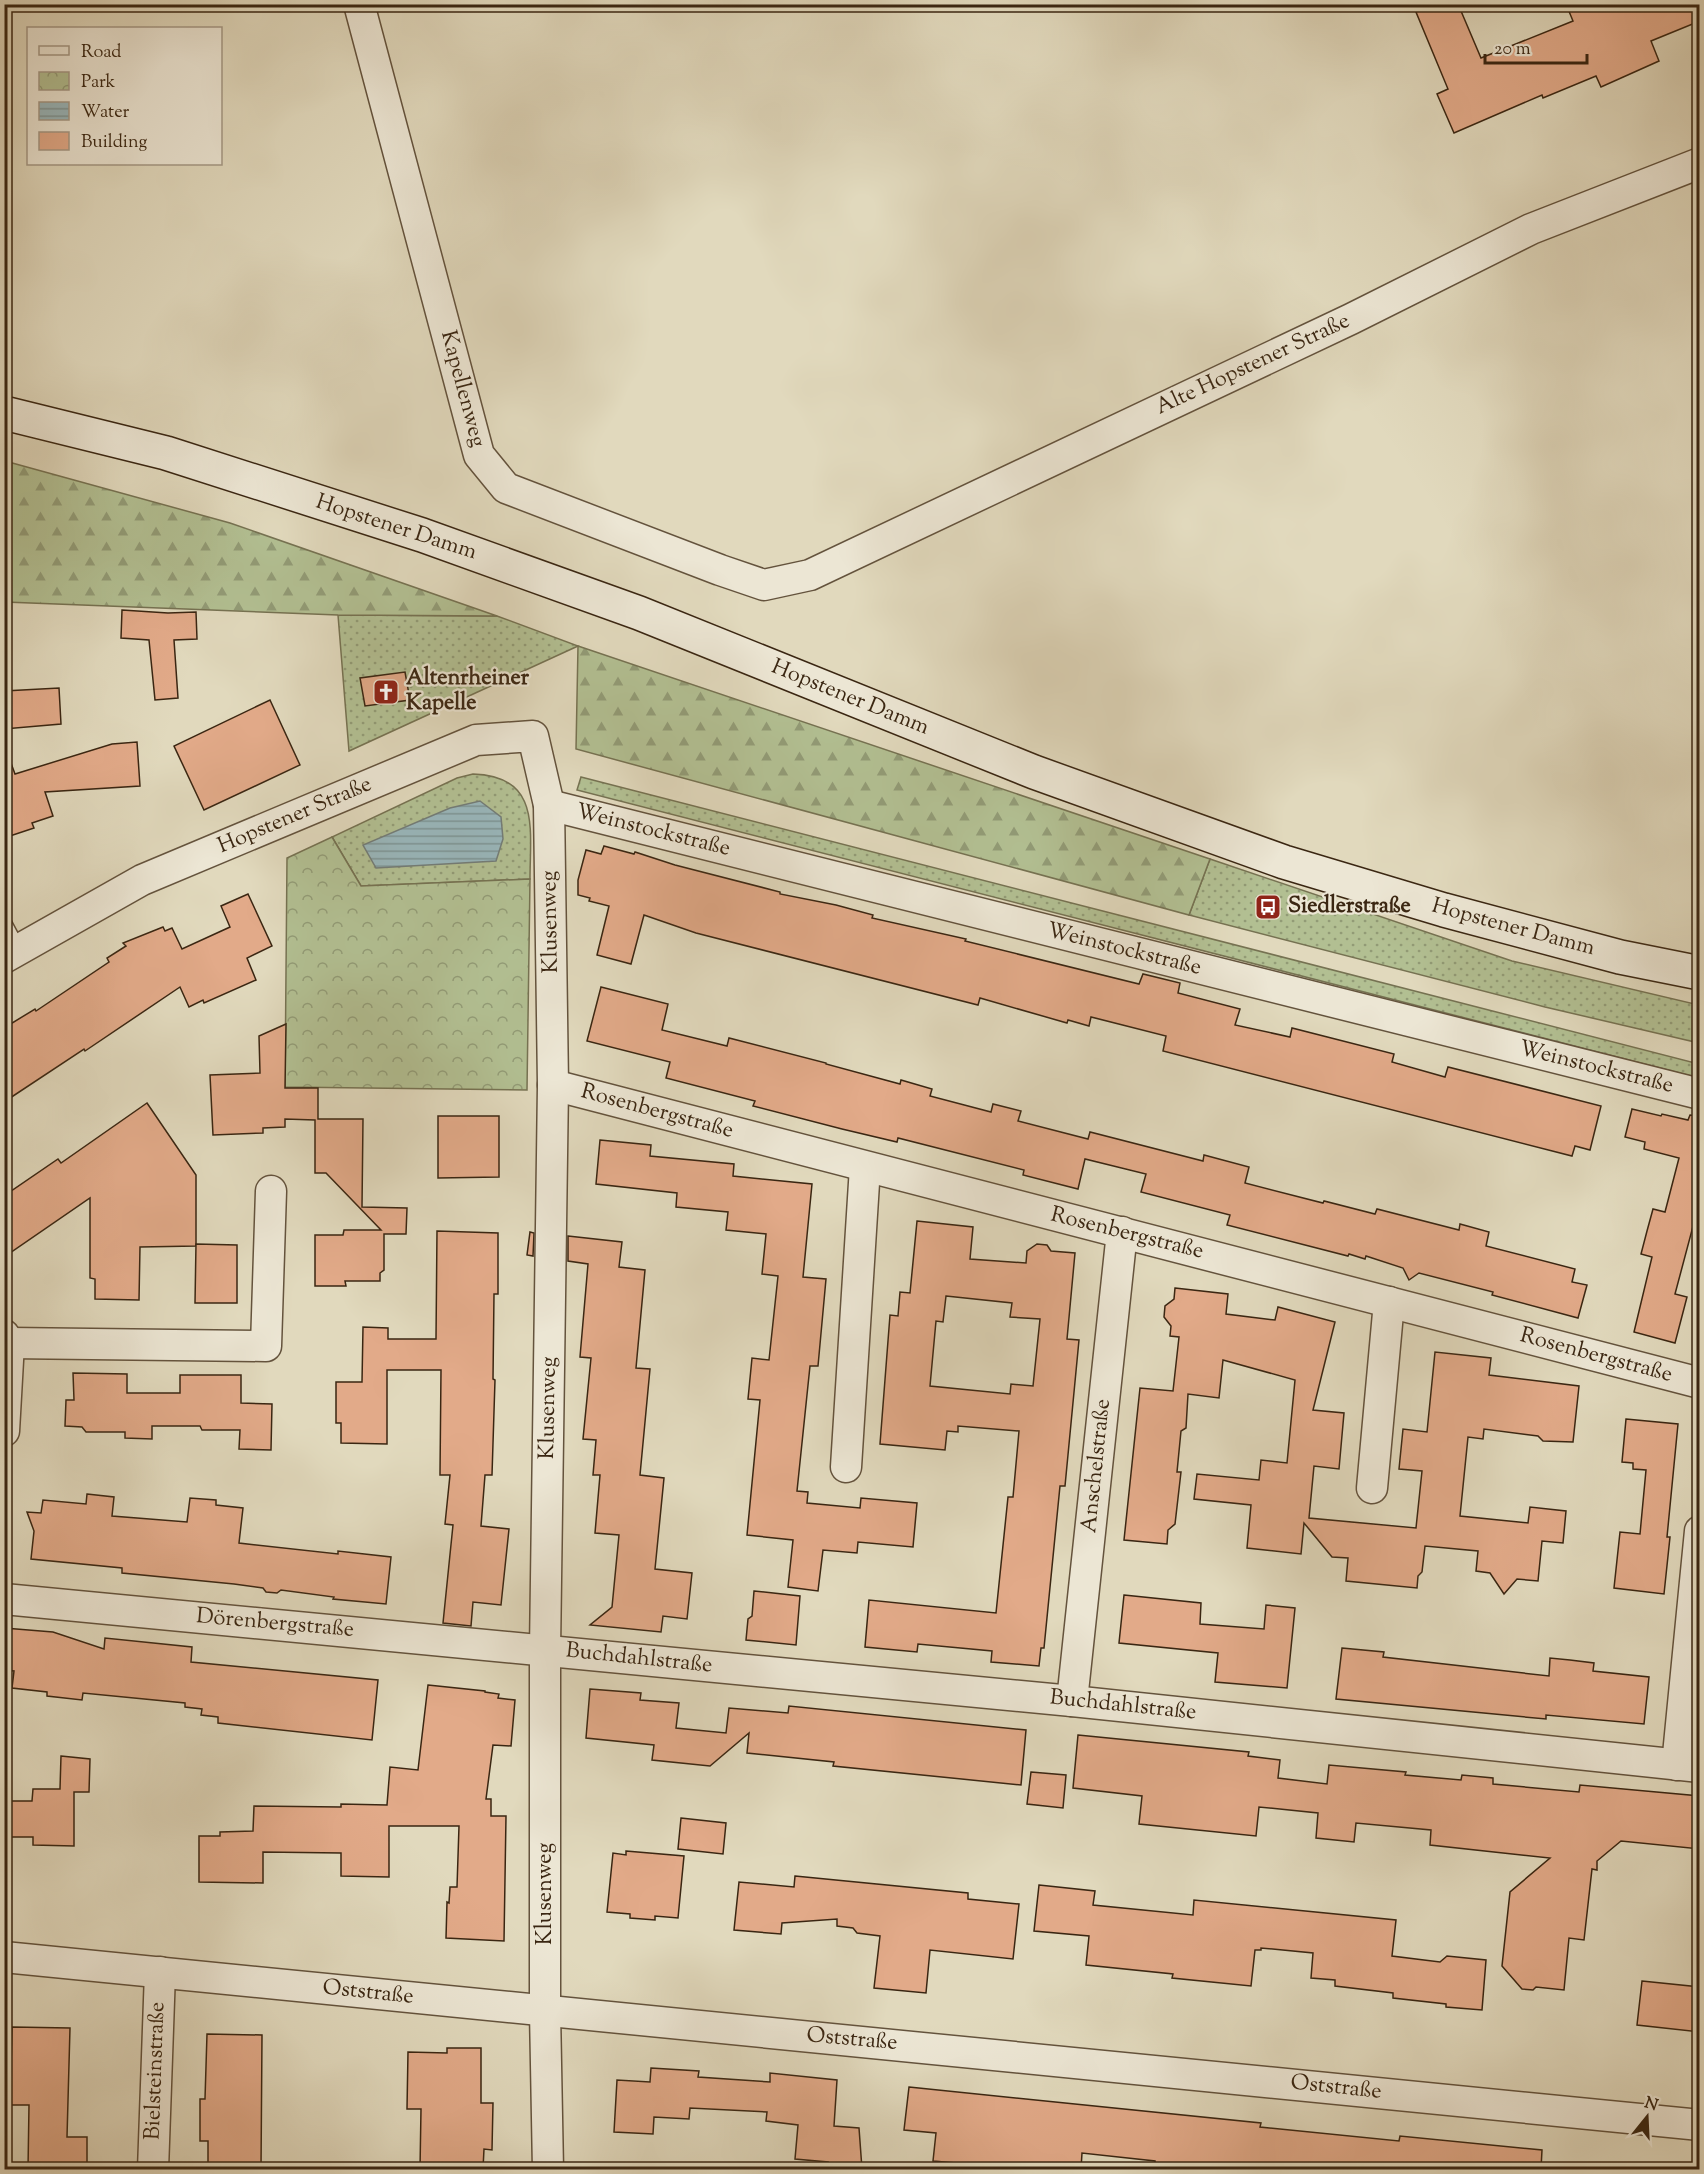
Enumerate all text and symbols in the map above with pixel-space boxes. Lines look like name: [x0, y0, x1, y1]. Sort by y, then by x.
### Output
legend: [27, 27, 222, 165]
scale bar: [1485, 27, 1587, 65]
text: 20 m: [1494, 37, 1531, 63]
text: Road: [81, 40, 121, 66]
text: Park: [81, 70, 116, 96]
text: Water: [81, 100, 130, 126]
text: Building: [81, 130, 147, 156]
street label: Alte Hopstener Straße: [1151, 306, 1355, 424]
street label: Kapellenweg: [431, 327, 493, 451]
street label: Hopstener Damm: [311, 487, 481, 569]
street label: Hopstener Damm: [766, 652, 934, 744]
place label: Altenrheiner Kapelle: [406, 663, 530, 720]
church icon: Altenrheiner Kapelle: [371, 677, 401, 707]
street label: Hopstener Straße: [213, 769, 377, 863]
street label: Weinstockstraße: [572, 796, 734, 866]
street label: Klusenweg: [534, 870, 568, 974]
place label: Siedlerstraße: [1288, 891, 1411, 923]
street label: Hopstener Damm: [1428, 891, 1598, 965]
bus stop icon: Siedlerstraße: [1253, 892, 1283, 922]
street label: Weinstockstraße: [1043, 915, 1205, 985]
street label: Weinstockstraße: [1515, 1033, 1677, 1103]
street label: Rosenbergstraße: [577, 1076, 737, 1148]
street label: Rosenbergstraße: [1047, 1200, 1207, 1268]
street label: Rosenbergstraße: [1516, 1320, 1676, 1392]
street label: Klusenweg: [532, 1356, 566, 1460]
street label: Anschelstraße: [1074, 1397, 1120, 1535]
street label: Dörenbergstraße: [195, 1601, 355, 1647]
street label: Buchdahlstraße: [564, 1635, 714, 1683]
street label: Buchdahlstraße: [1048, 1682, 1198, 1730]
street label: Klusenweg: [530, 1842, 562, 1945]
street label: Oststraße: [321, 1972, 415, 2014]
street label: Bielsteinstraße: [138, 2001, 174, 2141]
street label: Oststraße: [805, 2020, 899, 2060]
street label: Oststraße: [1289, 2067, 1383, 2109]
north arrow: [1617, 2087, 1677, 2147]
text: N: [1641, 2092, 1661, 2118]

